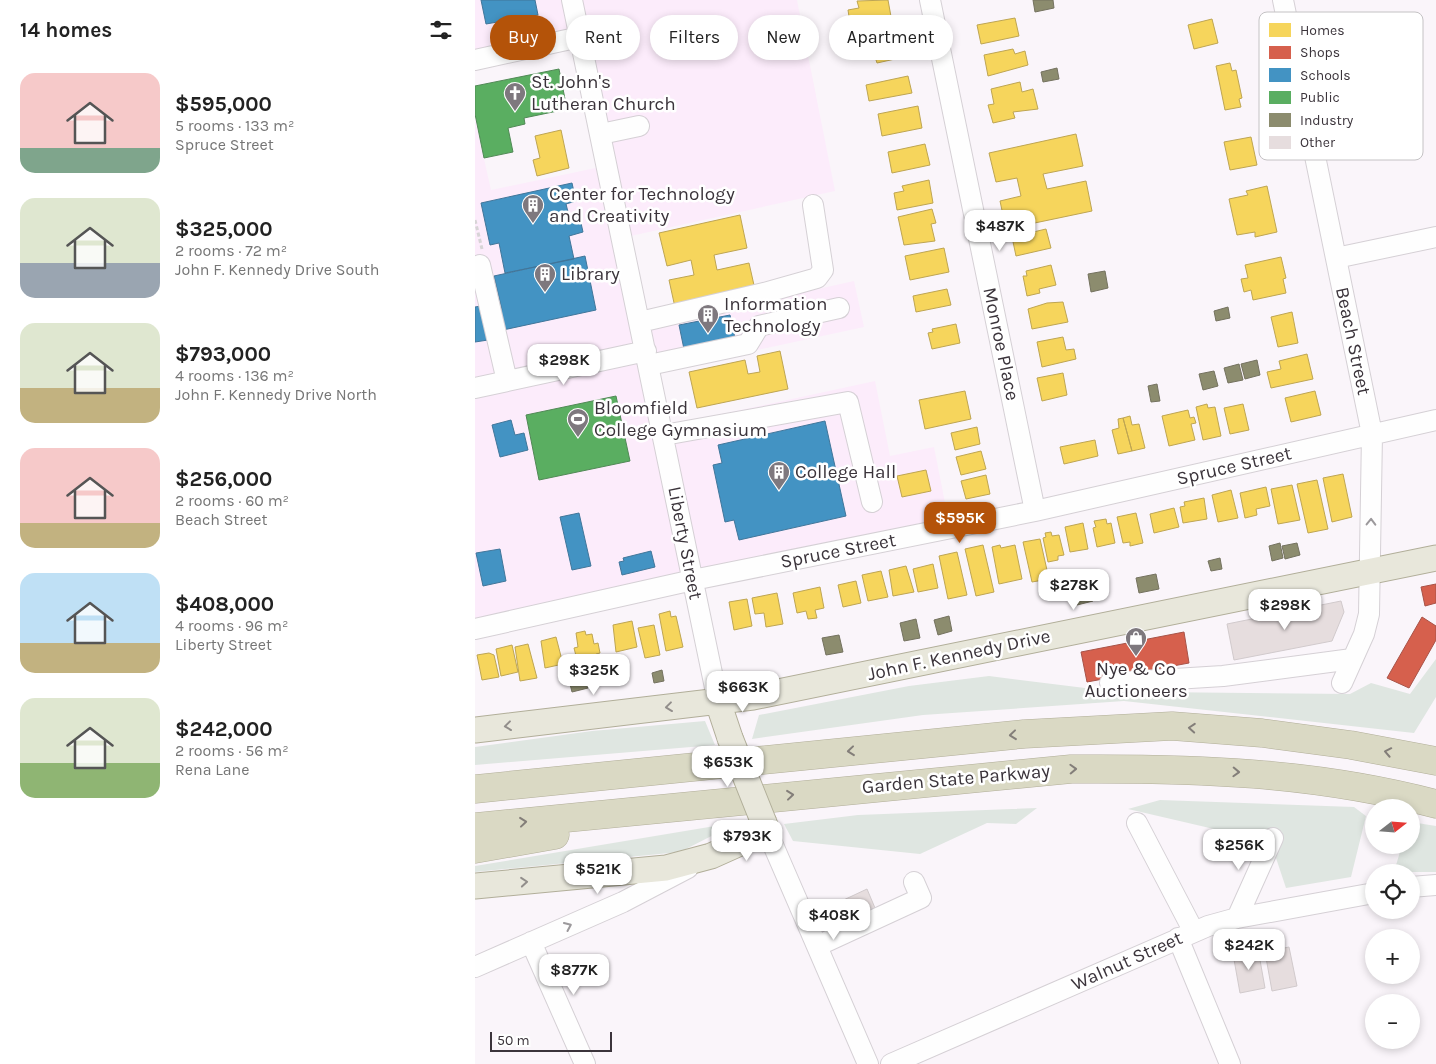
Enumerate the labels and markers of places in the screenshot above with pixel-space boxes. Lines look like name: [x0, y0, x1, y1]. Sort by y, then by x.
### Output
place label: St. John's Lutheran Church: [531, 71, 676, 115]
church icon: St. John's Lutheran Church: [503, 81, 527, 112]
place label: Center for Technology and Creativity: [549, 183, 735, 227]
building icon: Center for Technology and Creativity: [521, 193, 545, 224]
pin: $487K: [965, 210, 1035, 252]
building icon: Library: [533, 262, 557, 293]
place label: Library: [561, 263, 620, 285]
place label: Information Technology: [724, 293, 827, 337]
building icon: Information Technology: [696, 303, 720, 334]
pin: $298K: [529, 344, 599, 386]
place label: Bloomfield College Gymnasium: [594, 397, 767, 441]
sports icon: Bloomfield College Gymnasium: [566, 407, 590, 438]
building icon: College Hall: [767, 460, 791, 491]
place label: College Hall: [795, 461, 896, 483]
pin: $595K: [925, 502, 995, 544]
pin: $278K: [1039, 568, 1109, 611]
pin: $298K: [1250, 588, 1320, 631]
shop icon: Nye & Co Auctioneers: [1124, 626, 1148, 657]
pin: $325K: [559, 654, 629, 696]
place label: Nye & Co Auctioneers: [1084, 658, 1188, 702]
pin: $663K: [708, 670, 778, 713]
pin: $653K: [693, 746, 763, 788]
pin: $793K: [712, 820, 782, 862]
pin: $256K: [1204, 828, 1274, 871]
pin: $521K: [563, 852, 633, 895]
pin: $408K: [799, 898, 869, 941]
pin: $242K: [1214, 928, 1284, 971]
pin: $877K: [539, 954, 609, 996]

